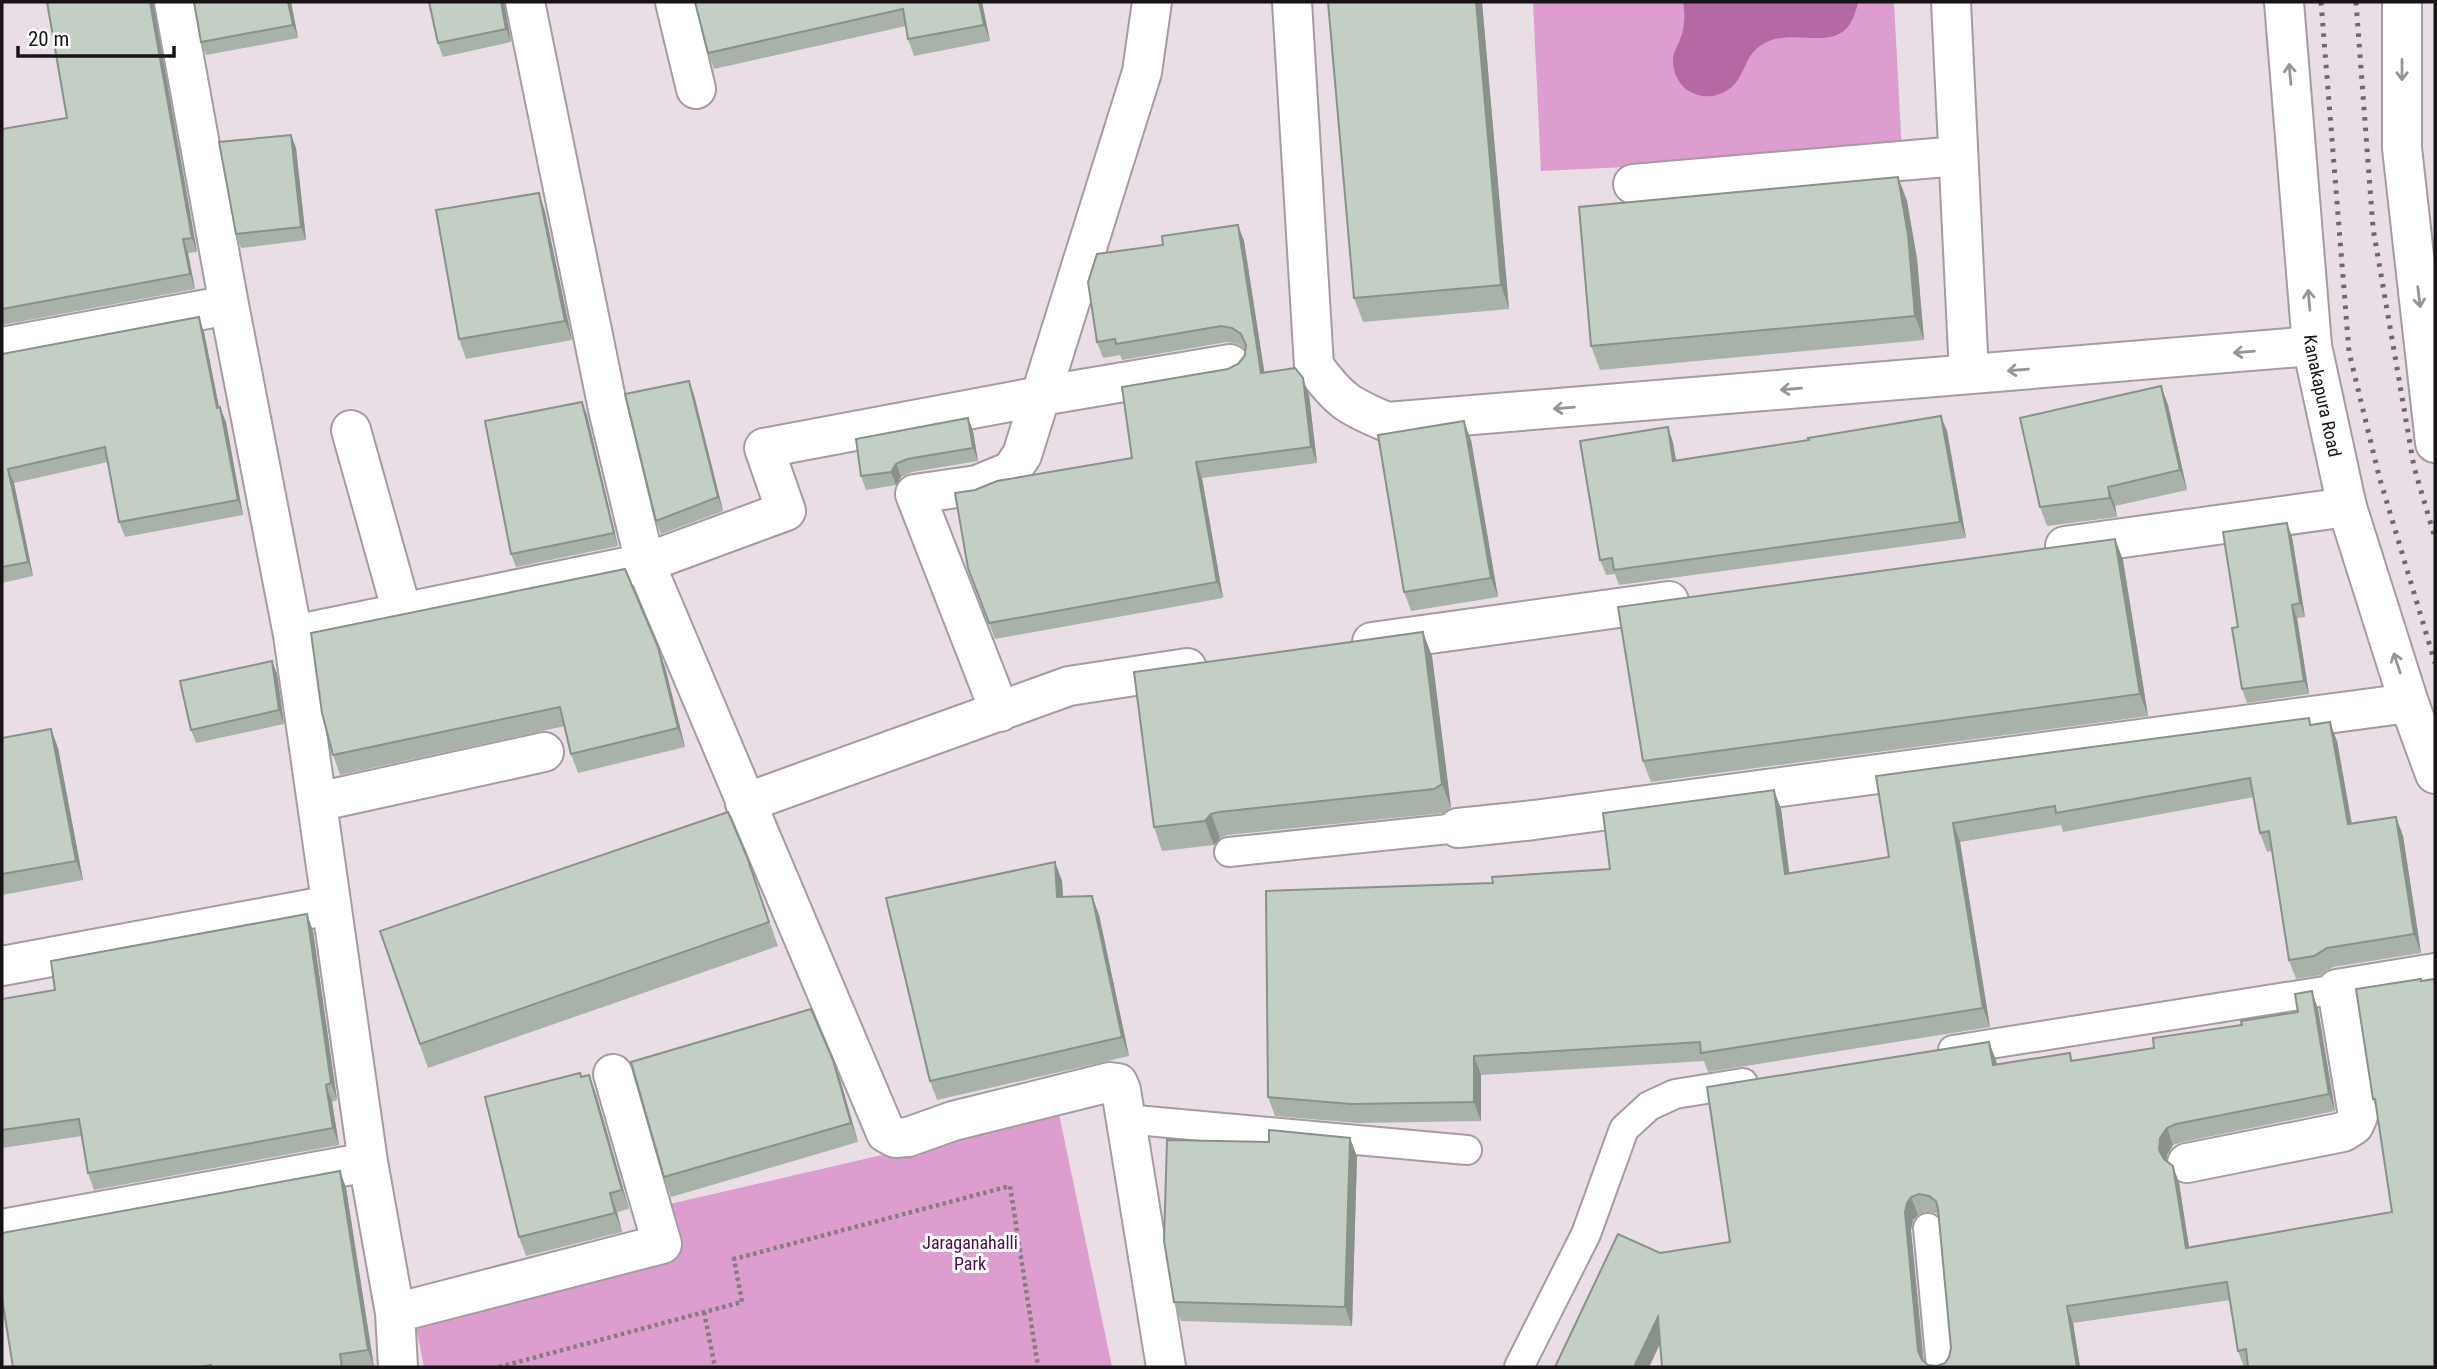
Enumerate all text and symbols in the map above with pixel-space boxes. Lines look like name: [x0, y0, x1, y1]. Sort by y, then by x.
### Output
scale bar: [18, 14, 173, 58]
text: 20 m: [28, 27, 69, 51]
one-way arrow: [2395, 58, 2409, 81]
one-way arrow: [2283, 63, 2296, 85]
one-way arrow: [2412, 285, 2425, 307]
one-way arrow: [2302, 289, 2315, 312]
street label: Kanakapura Road: [2301, 334, 2346, 459]
one-way arrow: [2234, 346, 2256, 359]
one-way arrow: [2007, 364, 2029, 377]
one-way arrow: [1780, 383, 1803, 396]
one-way arrow: [1553, 402, 1576, 415]
one-way arrow: [2389, 653, 2402, 675]
park label: Jaraganahalli Park: [922, 1232, 1018, 1274]

